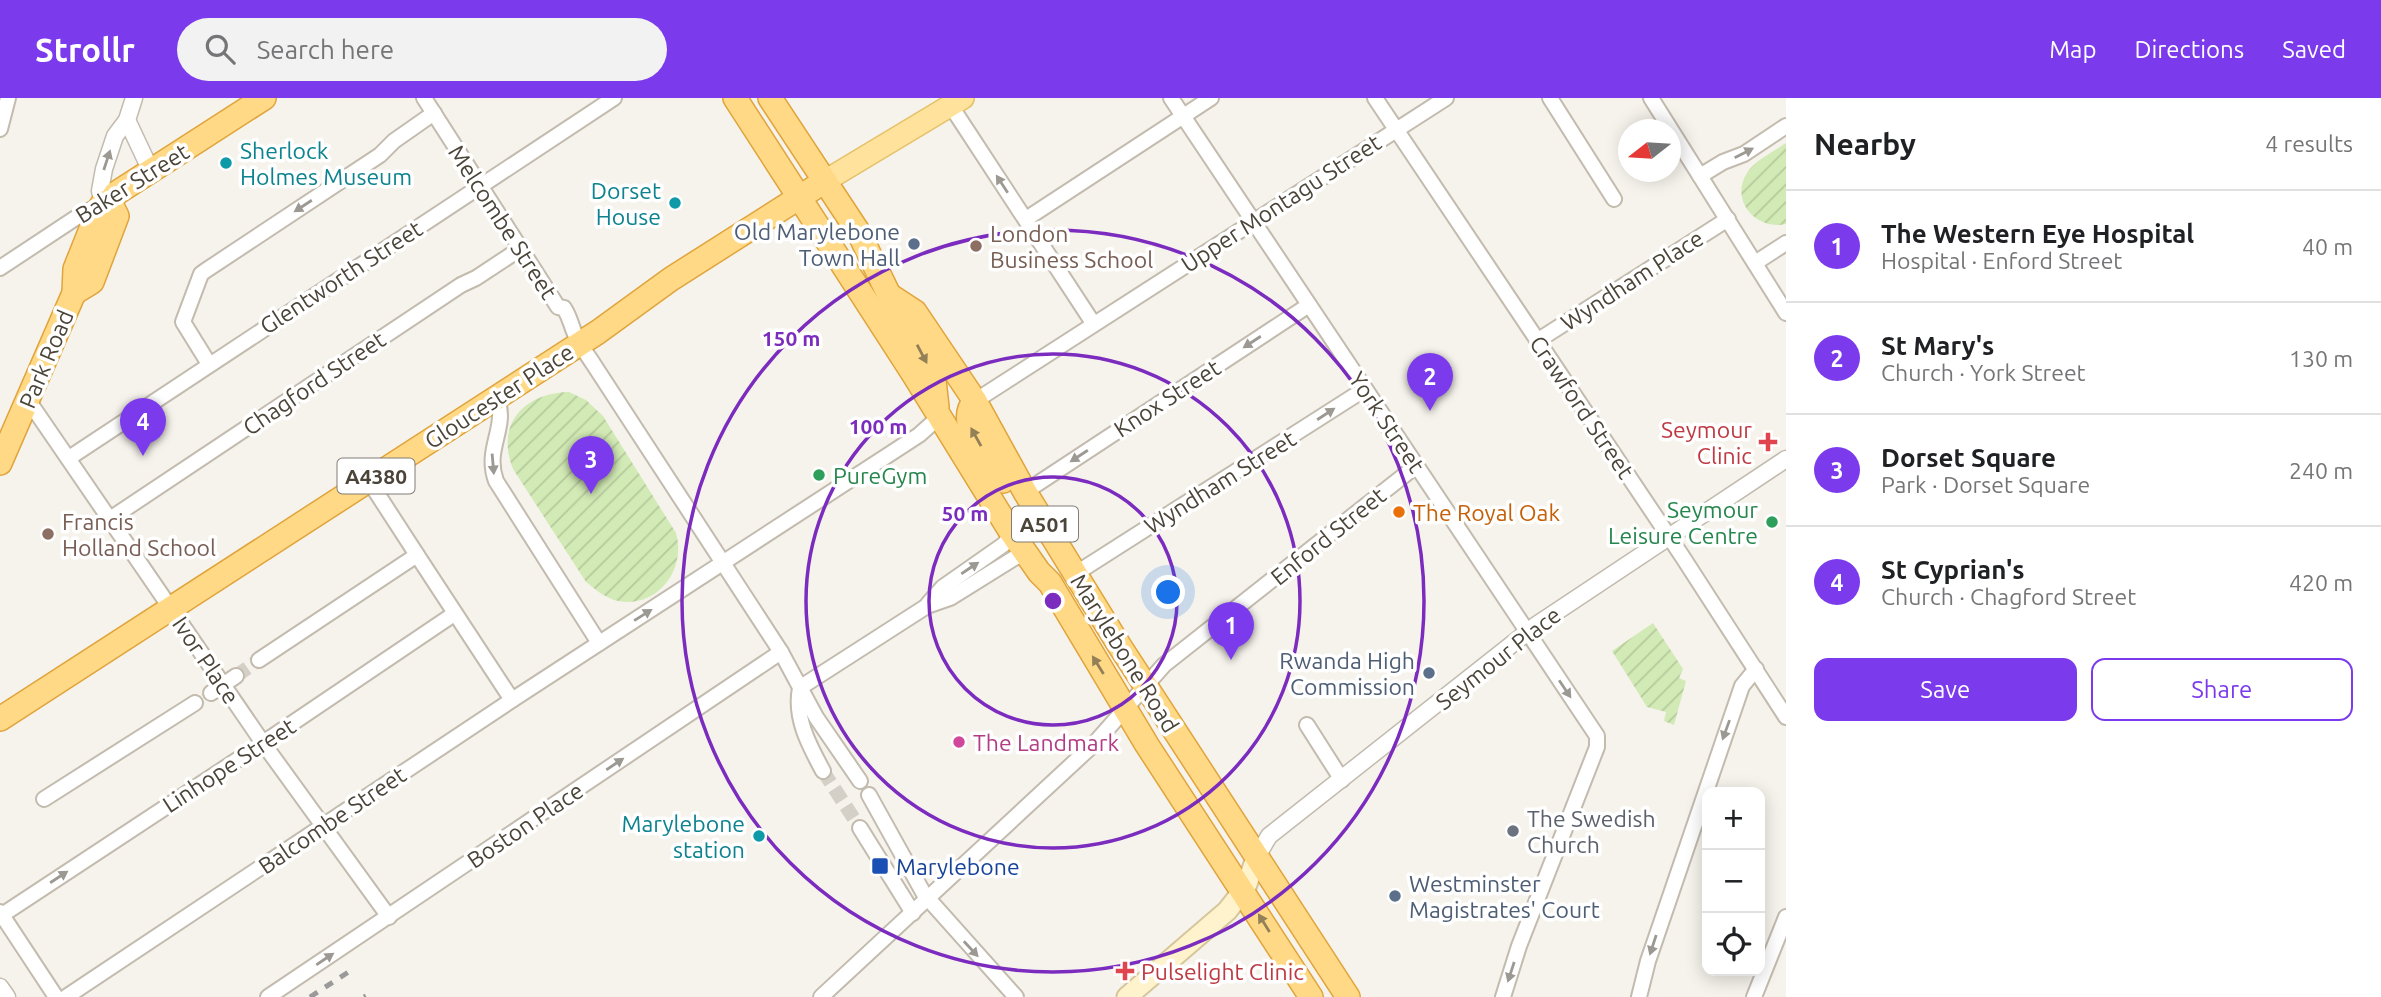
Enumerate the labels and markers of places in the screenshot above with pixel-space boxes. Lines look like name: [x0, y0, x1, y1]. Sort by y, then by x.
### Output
place label: Sherlock Holmes Museum: [240, 138, 412, 189]
marker: Sherlock Holmes Museum: [218, 155, 234, 171]
place label: Dorset House: [591, 178, 661, 229]
marker: Dorset House: [667, 195, 683, 211]
place label: Old Marylebone Town Hall: [734, 219, 900, 270]
place label: London Business School: [990, 221, 1153, 272]
marker: Old Marylebone Town Hall: [906, 236, 922, 252]
marker: London Business School: [968, 238, 984, 254]
pin: 2: [1407, 353, 1453, 411]
pin: 4: [120, 398, 166, 456]
place label: Seymour Clinic: [1661, 417, 1752, 468]
marker: Seymour Clinic: [1758, 432, 1778, 452]
pin: 3: [568, 436, 614, 494]
place label: PureGym: [833, 463, 927, 488]
marker: PureGym: [811, 467, 827, 483]
place label: Seymour Leisure Centre: [1608, 497, 1758, 548]
place label: The Royal Oak: [1413, 500, 1560, 525]
marker: The Royal Oak: [1391, 504, 1407, 520]
place label: Francis Holland School: [62, 509, 216, 560]
marker: Seymour Leisure Centre: [1764, 514, 1780, 530]
marker: Francis Holland School: [40, 526, 56, 542]
centre of rings: [1041, 589, 1065, 613]
pin: 1: [1208, 602, 1254, 660]
place label: Rwanda High Commission: [1279, 648, 1415, 699]
marker: Rwanda High Commission: [1421, 665, 1437, 681]
place label: The Landmark: [973, 730, 1119, 755]
marker: The Landmark: [951, 734, 967, 750]
place label: The Swedish Church: [1527, 806, 1656, 857]
place label: Marylebone station: [621, 811, 745, 862]
marker: The Swedish Church: [1505, 823, 1521, 839]
marker: Marylebone station: [751, 828, 767, 844]
place label: Marylebone: [896, 854, 1020, 879]
marker: Marylebone: [870, 856, 890, 876]
place label: Westminster Magistrates' Court: [1409, 871, 1600, 922]
marker: Westminster Magistrates' Court: [1387, 888, 1403, 904]
place label: Pulselight Clinic: [1141, 959, 1304, 984]
marker: Pulselight Clinic: [1115, 961, 1135, 981]

